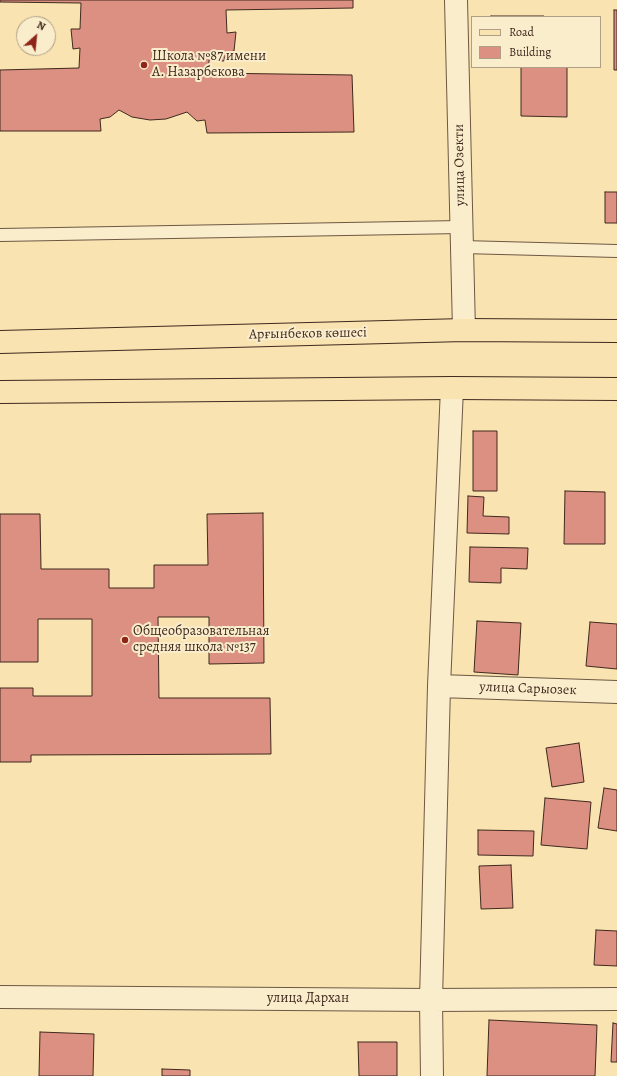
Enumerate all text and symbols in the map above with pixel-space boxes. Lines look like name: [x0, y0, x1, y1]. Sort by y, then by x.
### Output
north arrow: [16, 16, 56, 56]
legend: [471, 16, 601, 68]
text: N: [34, 17, 48, 34]
text: Road: [509, 24, 534, 40]
text: Building: [509, 44, 551, 60]
place label: Школа №87 имени А. Назарбекова: [152, 49, 266, 82]
marker: Школа №87 имени А. Назарбекова: [139, 60, 149, 70]
street label: улица Озекти: [451, 124, 469, 206]
street label: Арғынбеков көшесі: [249, 325, 367, 343]
place label: Общеобразовательная средняя школа №137: [133, 624, 269, 656]
marker: Общеобразовательная средняя школа №137: [120, 635, 130, 645]
street label: улица Сарыозек: [479, 679, 577, 699]
street label: улица Дархан: [267, 991, 349, 1007]

